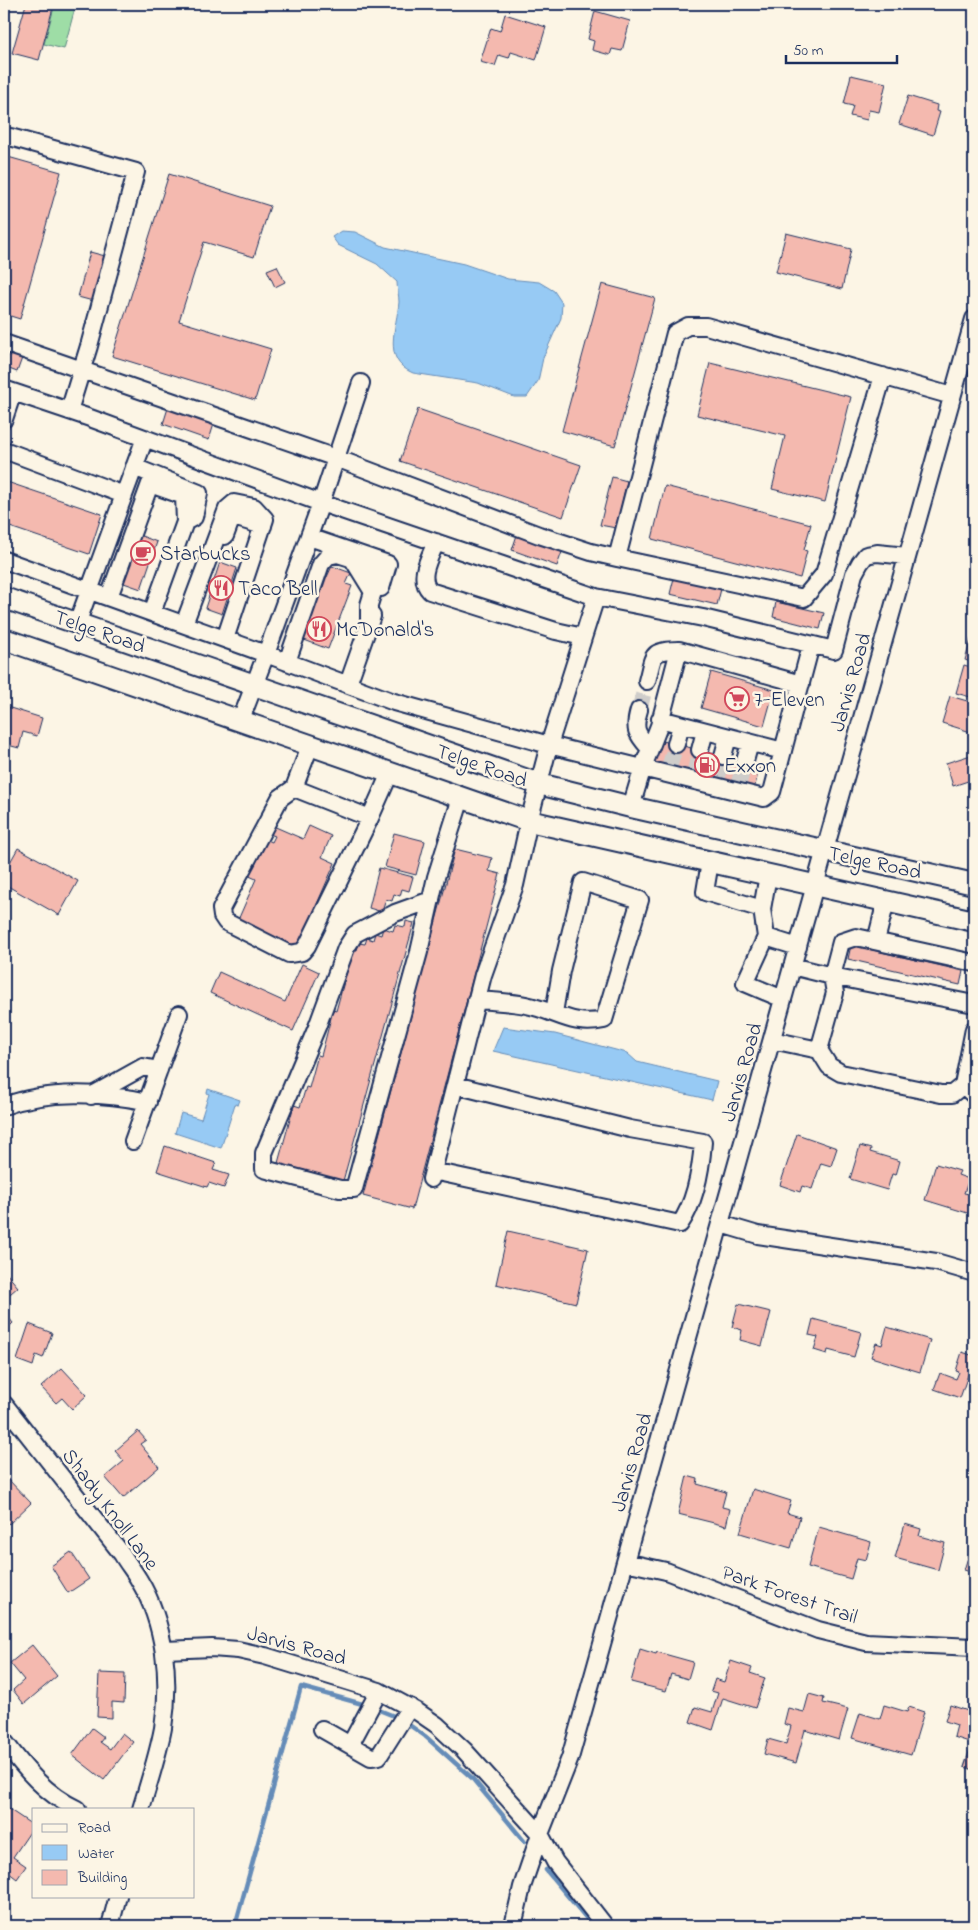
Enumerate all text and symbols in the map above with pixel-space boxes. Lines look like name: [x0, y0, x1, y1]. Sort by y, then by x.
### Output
scale bar: [786, 32, 897, 64]
text: 50 m: [793, 40, 824, 62]
cafe icon: Starbucks: [130, 540, 156, 566]
place label: Starbucks: [160, 540, 251, 570]
restaurant icon: Taco Bell: [208, 575, 234, 601]
place label: Taco Bell: [238, 575, 317, 605]
street label: Telge Road: [49, 603, 149, 664]
restaurant icon: McDonald's: [306, 616, 332, 642]
place label: McDonald's: [336, 616, 434, 646]
street label: Jarvis Road: [823, 629, 880, 736]
supermarket icon: 7-Eleven: [724, 686, 750, 712]
place label: 7-Eleven: [754, 686, 825, 716]
street label: Telge Road: [431, 737, 531, 798]
fuel station icon: Exxon: [694, 752, 720, 778]
place label: Exxon: [724, 752, 776, 782]
street label: Telge Road: [825, 839, 924, 890]
street label: Jarvis Road: [714, 1019, 771, 1126]
street label: Jarvis Road: [604, 1409, 661, 1516]
street label: Shady Knoll Lane: [52, 1443, 166, 1579]
street label: Park Forest Trail: [717, 1559, 861, 1633]
street label: Jarvis Road: [244, 1619, 350, 1675]
legend: [32, 1808, 195, 1898]
text: Road: [78, 1817, 111, 1839]
text: Water: [78, 1843, 114, 1865]
text: Building: [77, 1867, 127, 1890]

